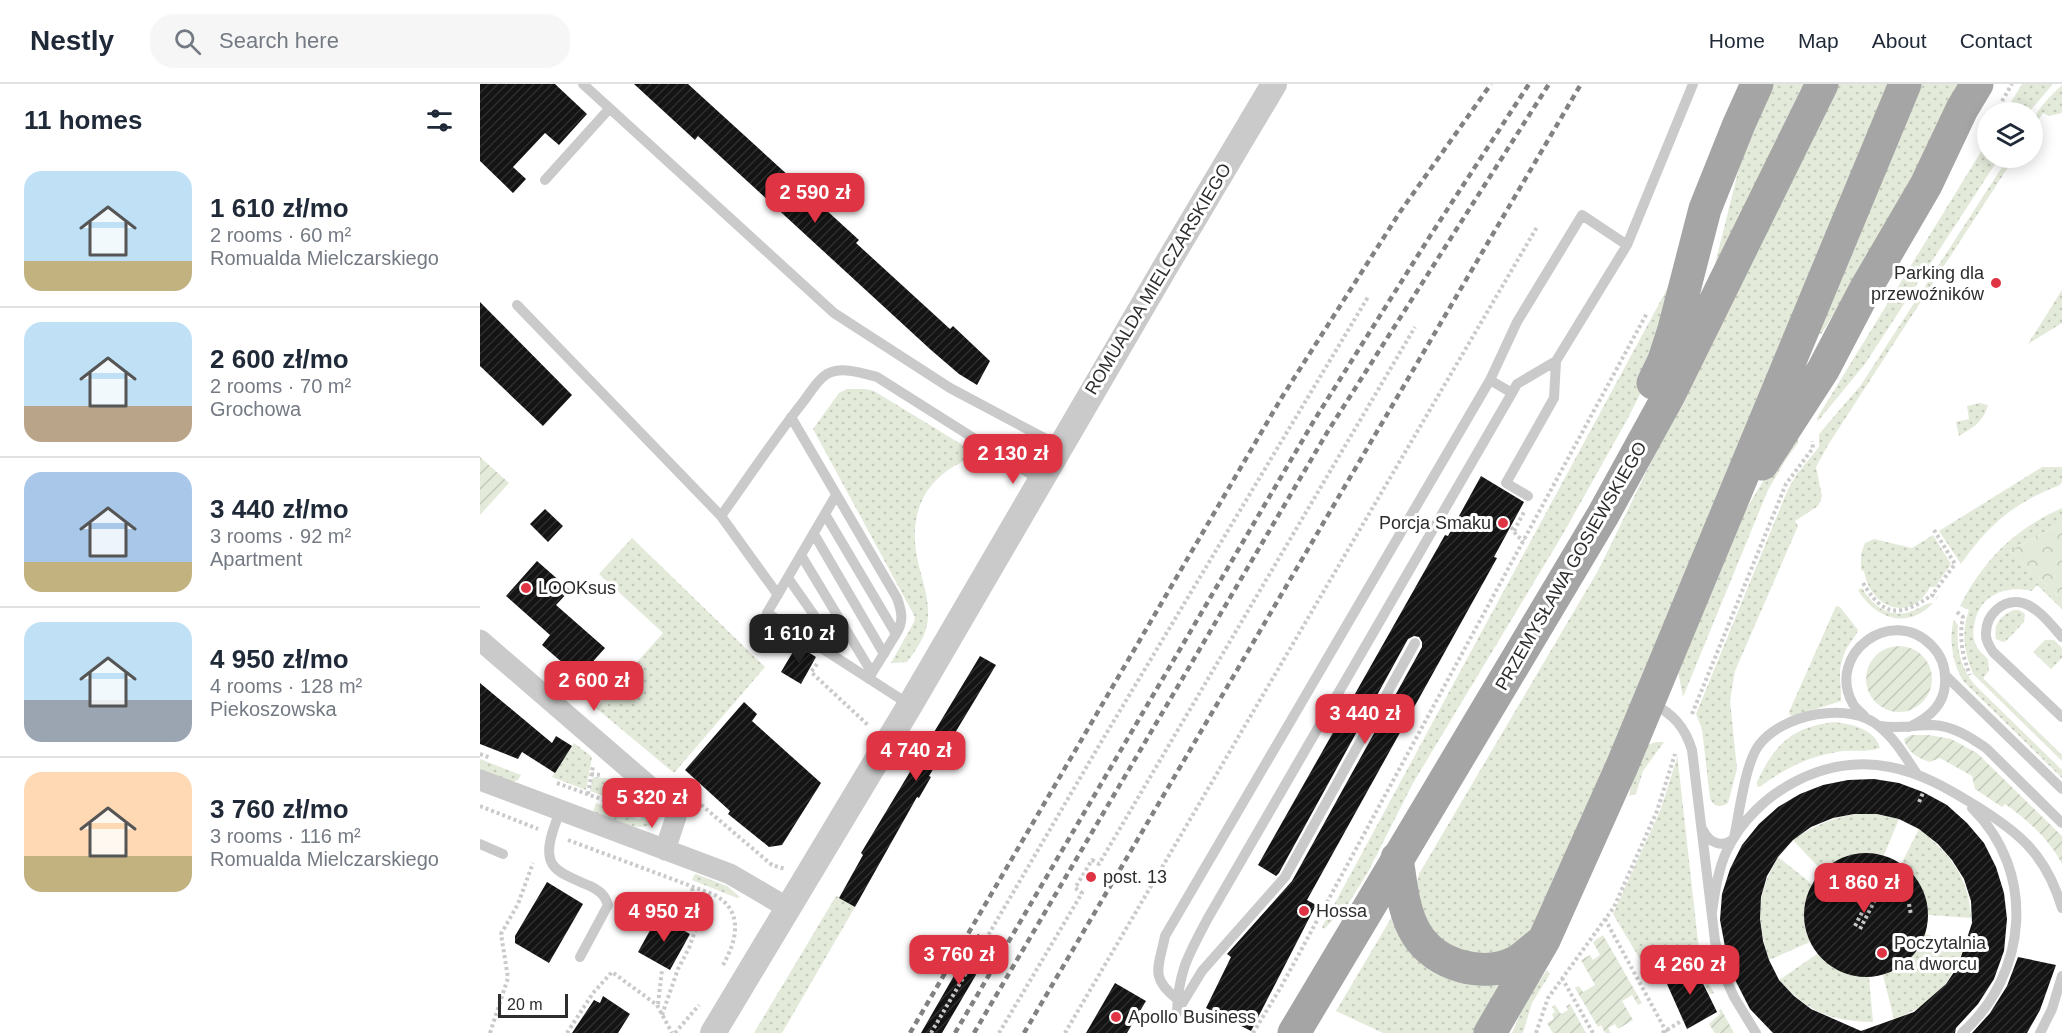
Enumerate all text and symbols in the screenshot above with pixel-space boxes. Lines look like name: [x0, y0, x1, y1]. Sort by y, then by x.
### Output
search box: [150, 14, 570, 68]
text: Nestly: [30, 25, 114, 56]
icon: search: [171, 25, 204, 58]
text: Search here: [219, 28, 339, 53]
text: Home: [1709, 29, 1765, 52]
text: Map: [1798, 29, 1839, 52]
text: About: [1872, 29, 1927, 52]
text: Contact: [1960, 29, 2032, 52]
map controls: [1977, 102, 2043, 168]
button: layers: [1977, 102, 2043, 168]
icon: filters: [423, 104, 456, 137]
text: 11 homes: [24, 105, 143, 135]
street label: ROMUALDA MIELCZARSKIEGO: [1081, 160, 1235, 398]
pin: 2 590 zł: [753, 173, 877, 224]
text: 2 590 zł: [779, 181, 851, 203]
text: 1 610 zł/mo: [210, 193, 349, 223]
icon: home: [72, 195, 144, 267]
text: 2 rooms · 60 m²: [210, 224, 351, 246]
text: Romualda Mielczarskiego: [210, 247, 439, 269]
place label: Parking dla przewoźników: [1871, 263, 1985, 304]
marker: Parking dla przewoźników: [1989, 276, 2003, 290]
text: 2 600 zł/mo: [210, 344, 349, 374]
icon: home: [72, 346, 144, 418]
text: 2 rooms · 70 m²: [210, 375, 351, 397]
text: Grochowa: [210, 398, 301, 420]
pin: 2 130 zł: [951, 434, 1075, 485]
street label: PRZEMYSŁAWA GOSIEWSKIEGO: [1491, 438, 1651, 694]
text: 2 130 zł: [977, 442, 1049, 464]
text: 3 440 zł/mo: [210, 494, 349, 524]
icon: home: [72, 496, 144, 568]
place label: Porcja Smaku: [1379, 513, 1491, 533]
marker: Porcja Smaku: [1496, 516, 1510, 530]
text: 3 rooms · 92 m²: [210, 525, 351, 547]
text: Apartment: [210, 548, 302, 570]
place label: LOOKsus: [538, 578, 616, 598]
marker: LOOKsus: [519, 581, 533, 595]
pin: 1 610 zł: [737, 614, 861, 665]
text: 1 610 zł: [763, 622, 835, 644]
text: 4 950 zł/mo: [210, 644, 349, 674]
icon: home: [72, 646, 144, 718]
pin: 2 600 zł: [532, 661, 656, 712]
text: 2 600 zł: [558, 669, 630, 691]
text: 4 rooms · 128 m²: [210, 675, 362, 697]
pin: 3 440 zł: [1303, 694, 1427, 745]
text: Piekoszowska: [210, 698, 337, 720]
text: 3 440 zł: [1329, 702, 1401, 724]
pin: 4 740 zł: [854, 731, 978, 782]
text: 4 740 zł: [880, 739, 952, 761]
pin: 5 320 zł: [590, 778, 714, 829]
text: 5 320 zł: [616, 786, 688, 808]
text: 3 760 zł/mo: [210, 794, 349, 824]
icon: home: [72, 796, 144, 868]
text: 3 rooms · 116 m²: [210, 825, 361, 847]
text: Romualda Mielczarskiego: [210, 848, 439, 870]
pin: 1 860 zł: [1802, 863, 1926, 914]
place label: post. 13: [1103, 867, 1167, 887]
marker: post. 13: [1084, 870, 1098, 884]
text: 1 860 zł: [1828, 871, 1900, 893]
pin: 4 950 zł: [602, 892, 726, 943]
text: 4 950 zł: [628, 900, 700, 922]
place label: Hossa: [1316, 901, 1368, 921]
marker: Hossa: [1297, 904, 1311, 918]
place label: Poczytalnia na dworcu: [1894, 933, 1987, 974]
pin: 3 760 zł: [897, 935, 1021, 986]
text: 3 760 zł: [923, 943, 995, 965]
pin: 4 260 zł: [1628, 945, 1752, 996]
marker: Poczytalnia na dworcu: [1875, 946, 1889, 960]
text: 4 260 zł: [1654, 953, 1726, 975]
scale bar: [498, 991, 568, 1018]
text: 20 m: [507, 996, 543, 1013]
place label: Apollo Business: [1128, 1007, 1256, 1027]
marker: Apollo Business: [1109, 1010, 1123, 1024]

